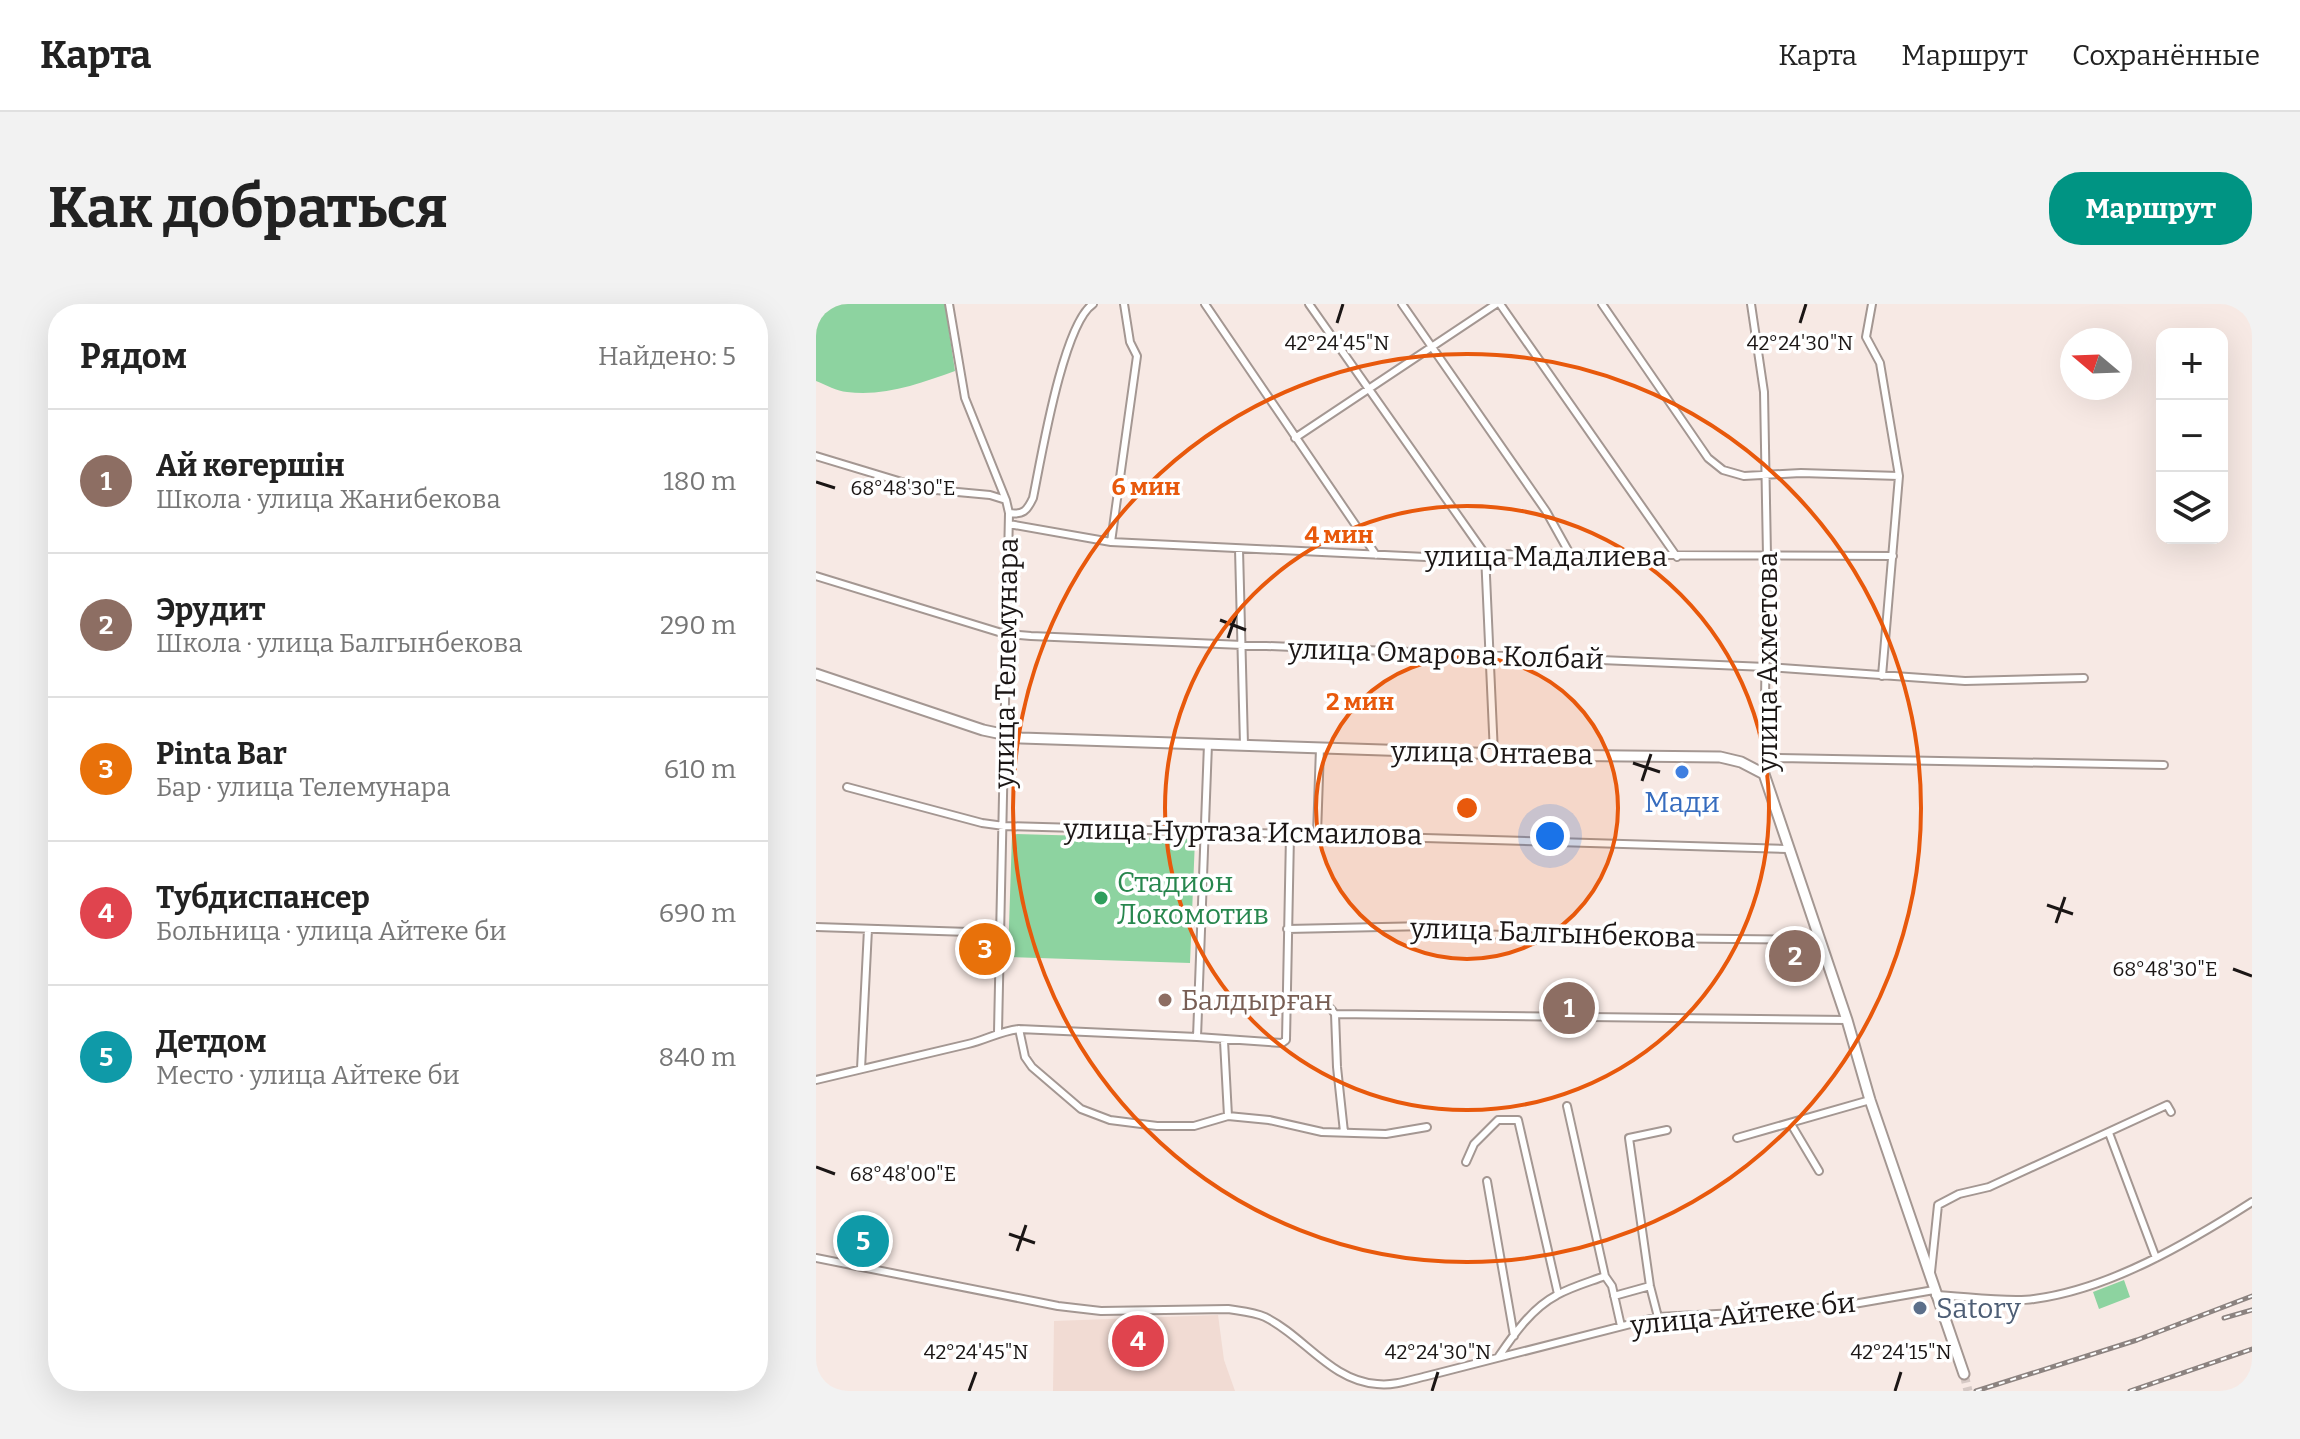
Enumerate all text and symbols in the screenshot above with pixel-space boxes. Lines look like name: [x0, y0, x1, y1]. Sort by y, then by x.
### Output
text: Карта: [40, 32, 151, 78]
text: Карта: [1778, 39, 1857, 72]
text: Маршрут: [1901, 39, 2028, 72]
text: Сохранённые: [2072, 39, 2260, 72]
button: Маршрут: [2049, 172, 2252, 245]
text: Как добраться: [48, 175, 448, 242]
north arrow: [2060, 328, 2132, 400]
map controls: [2156, 328, 2228, 544]
button: +: [2156, 328, 2228, 400]
text: 42°24'45"N: [1285, 331, 1389, 355]
text: 42°24'30"N: [1747, 331, 1853, 355]
text: Рядом: [80, 336, 187, 377]
text: Найдено: 5: [598, 341, 736, 372]
button: −: [2156, 400, 2228, 472]
text: Ай көгершін: [156, 448, 345, 484]
text: 1: [100, 466, 112, 497]
text: 180 m: [663, 466, 736, 497]
button: layers: [2156, 472, 2228, 544]
text: 6 мин: [1112, 473, 1180, 501]
text: 68°48'30"E: [851, 476, 955, 500]
text: Школа · улица Жанибекова: [156, 484, 501, 515]
text: 4 мин: [1304, 521, 1374, 549]
street label: улица Телемунара: [987, 537, 1025, 790]
street label: улица Мадалиева: [1424, 540, 1667, 573]
street label: улица Ахметова: [1751, 552, 1784, 773]
text: Эрудит: [156, 592, 265, 628]
text: 2: [99, 610, 113, 641]
text: 290 m: [660, 610, 736, 641]
text: Школа · улица Балгынбекова: [156, 628, 522, 659]
street label: улица Омарова Колбай: [1287, 632, 1604, 676]
text: 2 мин: [1326, 688, 1394, 716]
street label: улица Онтаева: [1390, 735, 1593, 771]
text: Pinta Bar: [156, 736, 287, 772]
text: 3: [99, 754, 113, 785]
text: 610 m: [664, 754, 736, 785]
marker: Мади: [1673, 763, 1691, 781]
text: Бар · улица Телемунара: [156, 772, 451, 803]
place label: Мади: [1644, 786, 1720, 819]
centre of rings: [1453, 794, 1481, 822]
street label: улица Нуртаза Исмаилова: [1062, 812, 1423, 852]
your location: [1530, 816, 1570, 856]
place label: Стадион Локомотив: [1117, 866, 1269, 931]
text: Тубдиспансер: [156, 880, 370, 916]
marker: Стадион Локомотив: [1092, 889, 1110, 907]
text: 4: [98, 898, 114, 929]
text: 690 m: [659, 898, 736, 929]
street label: улица Балгынбекова: [1409, 911, 1696, 954]
text: Больница · улица Айтеке би: [156, 916, 506, 947]
pin: 3: [959, 919, 1011, 979]
pin: 2: [1769, 926, 1821, 986]
text: 68°48'30"E: [2113, 957, 2217, 981]
pin: 1: [1543, 978, 1595, 1038]
place label: Балдырған: [1181, 984, 1333, 1017]
marker: Балдырған: [1156, 991, 1174, 1009]
text: Детдом: [156, 1024, 267, 1060]
text: 5: [99, 1042, 113, 1073]
text: 840 m: [659, 1042, 736, 1073]
text: Место · улица Айтеке би: [156, 1060, 460, 1091]
text: 68°48'00"E: [850, 1162, 956, 1186]
pin: 5: [837, 1211, 889, 1271]
street label: улица Айтеке би: [1628, 1286, 1857, 1342]
place label: Satory: [1936, 1292, 2021, 1325]
marker: Satory: [1911, 1299, 1929, 1317]
pin: 4: [1112, 1311, 1164, 1371]
text: 42°24'45"N: [924, 1340, 1028, 1364]
text: 42°24'30"N: [1385, 1340, 1491, 1364]
text: 42°24'15"N: [1850, 1340, 1952, 1364]

